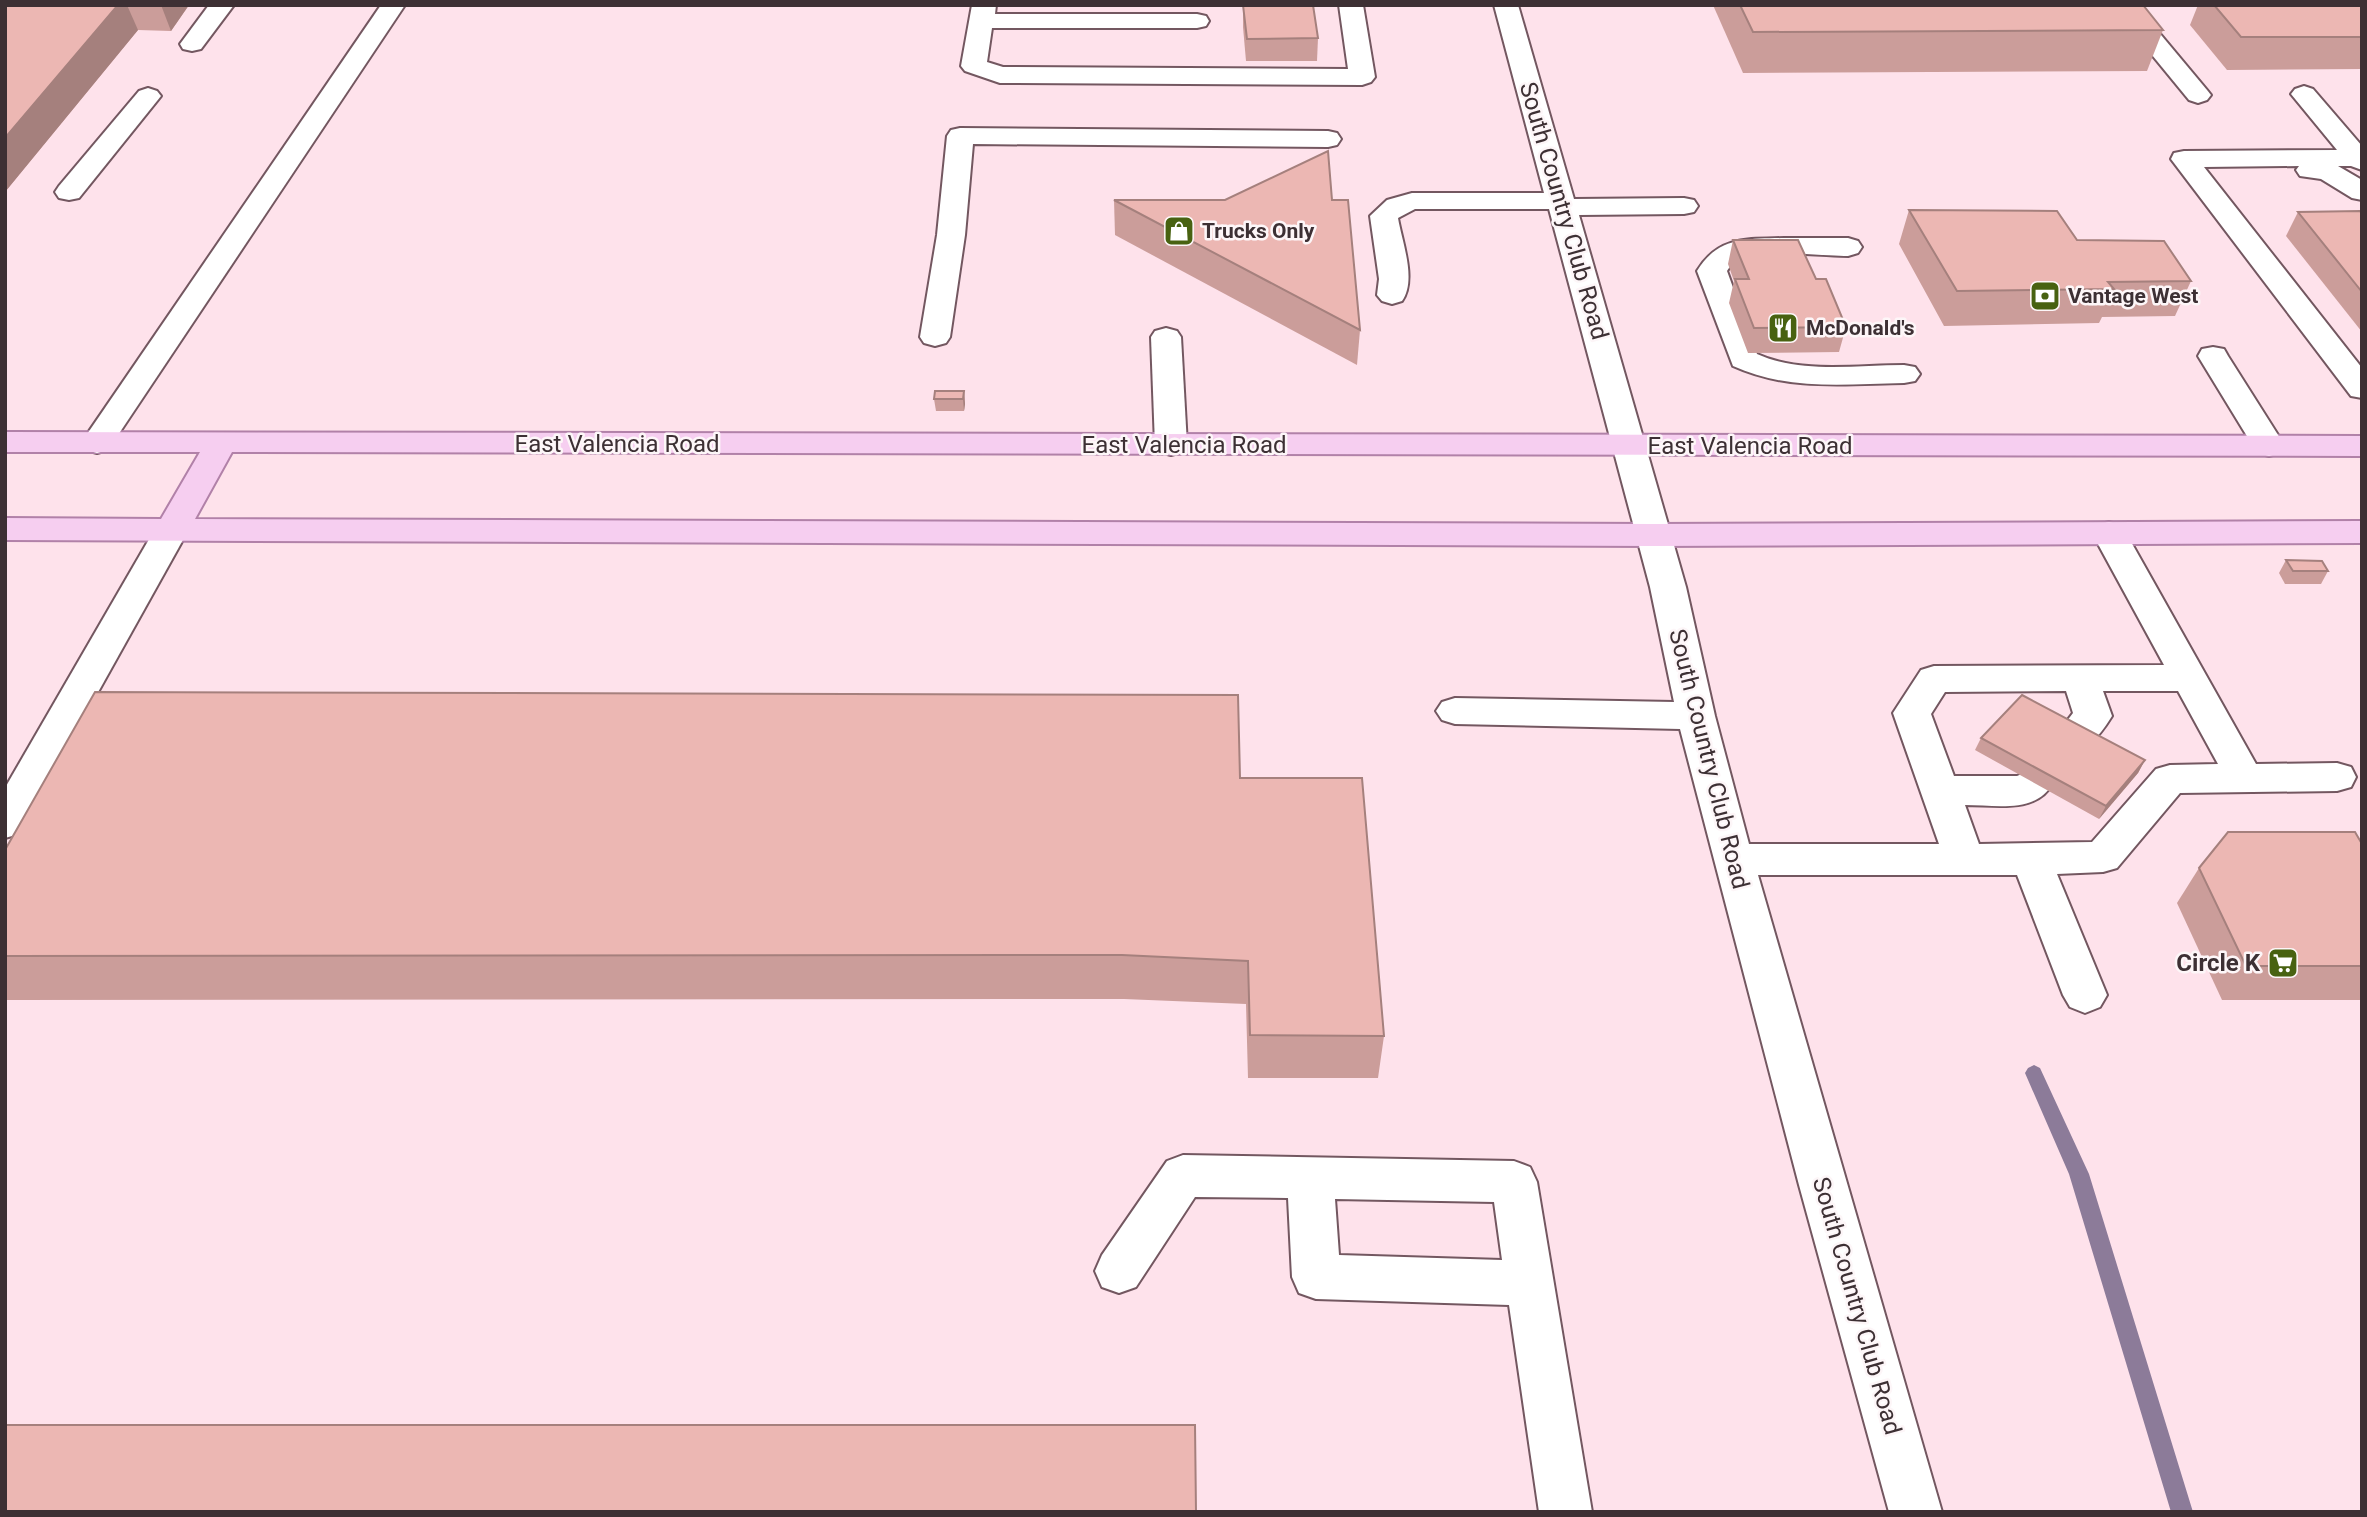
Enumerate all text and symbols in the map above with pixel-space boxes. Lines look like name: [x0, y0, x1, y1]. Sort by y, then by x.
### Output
street label: South Country Club Road: [1514, 79, 1614, 343]
shop icon: Trucks Only: [1162, 214, 1196, 248]
place label: Trucks Only: [1202, 219, 1315, 243]
bank icon: Vantage West: [2028, 279, 2062, 313]
place label: Vantage West: [2068, 284, 2198, 308]
restaurant icon: McDonald's: [1766, 311, 1800, 345]
place label: McDonald's: [1806, 316, 1915, 340]
street label: East Valencia Road: [515, 430, 719, 458]
street label: East Valencia Road: [1082, 431, 1286, 459]
street label: East Valencia Road: [1648, 432, 1852, 460]
street label: South Country Club Road: [1663, 626, 1755, 892]
supermarket icon: Circle K: [2266, 946, 2300, 980]
place label: Circle K: [2176, 949, 2261, 977]
street label: South Country Club Road: [1807, 1174, 1907, 1438]

